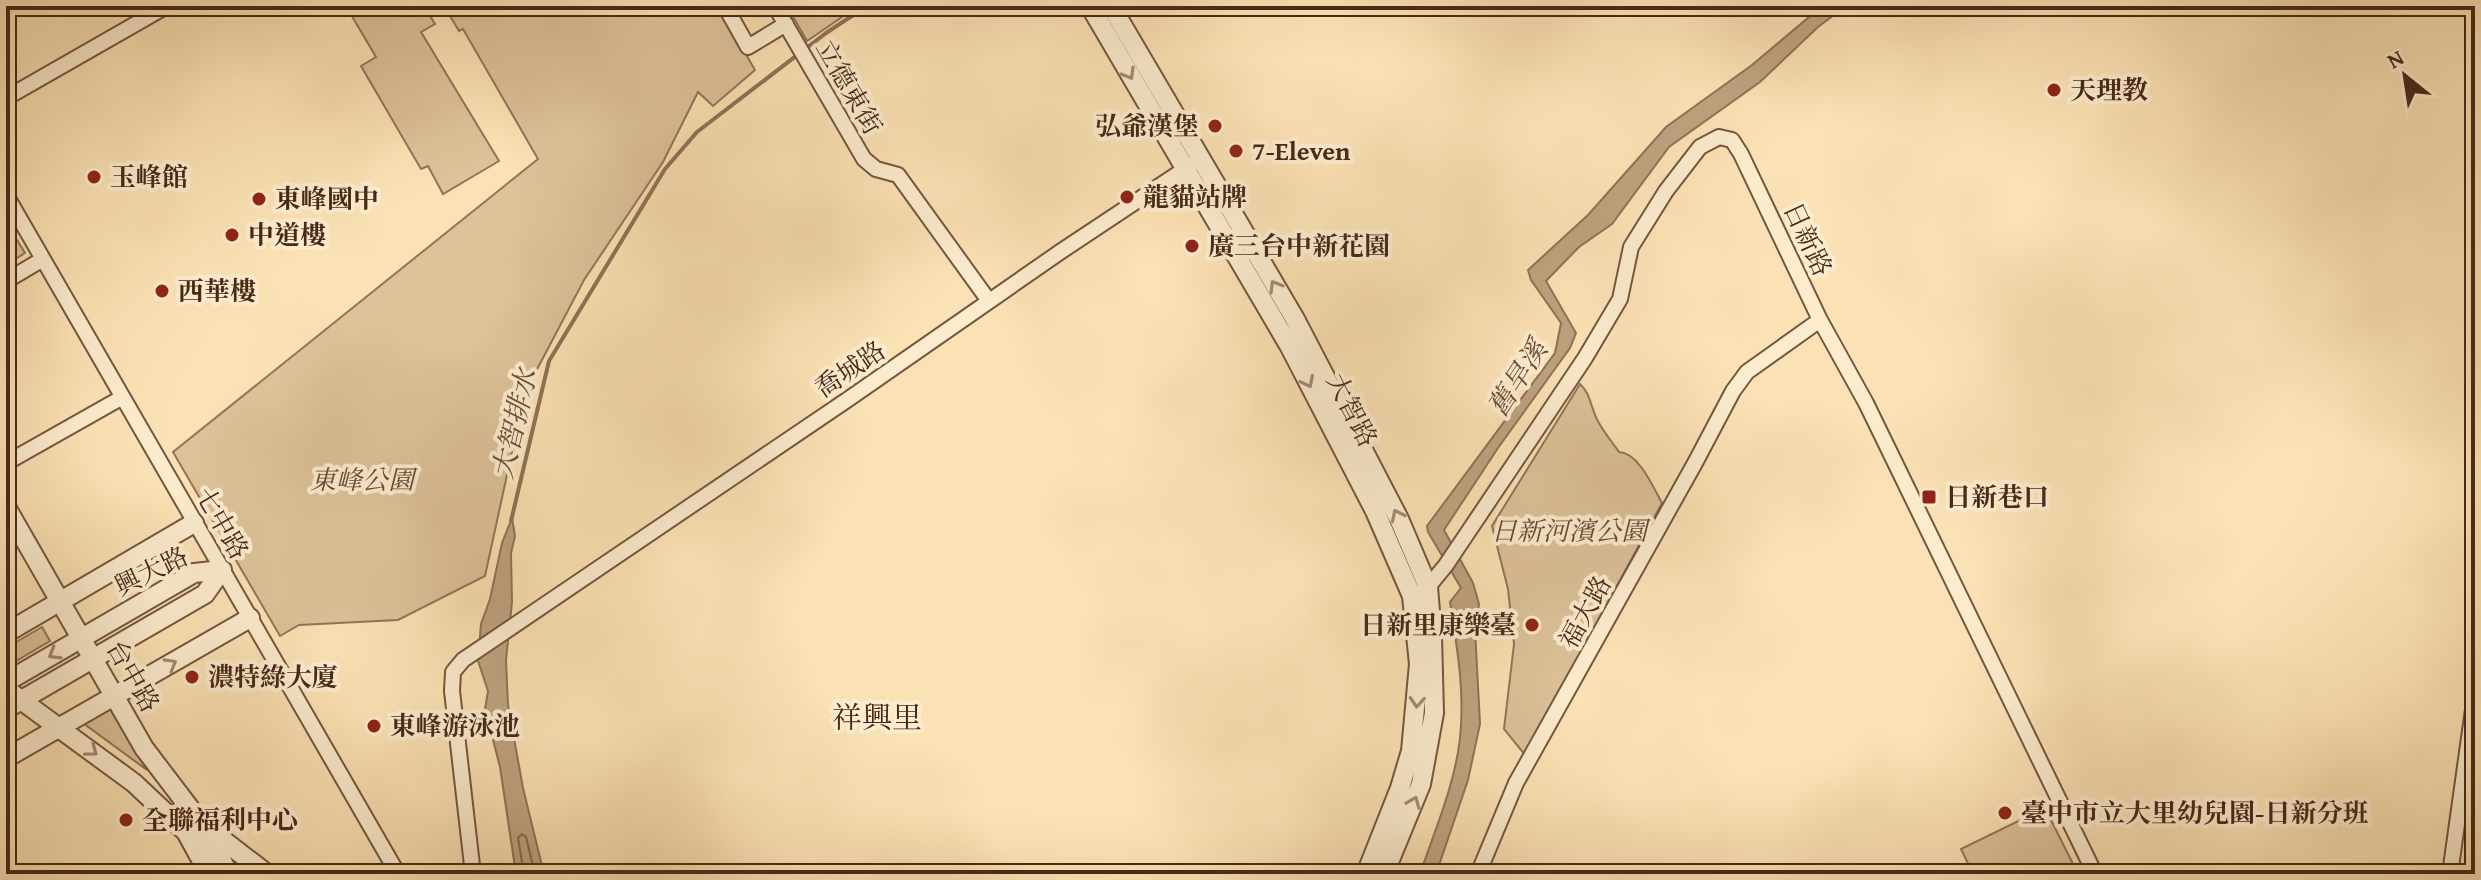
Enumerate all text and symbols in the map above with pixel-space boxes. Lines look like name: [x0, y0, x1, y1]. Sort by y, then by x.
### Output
street label: 立德東街: [807, 32, 892, 142]
north arrow: [2365, 36, 2445, 116]
text: N: [2381, 41, 2410, 76]
one-way arrow: [1119, 65, 1135, 80]
place label: 天理教: [2070, 70, 2148, 109]
marker: 天理教: [2045, 81, 2063, 99]
place label: 弘爺漢堡: [1095, 106, 1199, 145]
marker: 弘爺漢堡: [1206, 117, 1224, 135]
place label: 7-Eleven: [1252, 131, 1351, 170]
marker: 7-Eleven: [1227, 142, 1245, 160]
place label: 玉峰館: [110, 157, 188, 196]
marker: 玉峰館: [85, 168, 103, 186]
place label: 龍貓站牌: [1143, 177, 1247, 216]
place label: 東峰國中: [275, 179, 379, 218]
marker: 龍貓站牌: [1118, 188, 1136, 206]
marker: 東峰國中: [250, 190, 268, 208]
street label: 日新路: [1774, 195, 1843, 282]
place label: 中道樓: [248, 215, 326, 254]
marker: 中道樓: [223, 226, 241, 244]
place label: 廣三台中新花園: [1208, 226, 1390, 265]
marker: 廣三台中新花園: [1183, 237, 1201, 255]
place label: 西華樓: [178, 271, 256, 310]
one-way arrow: [1269, 280, 1284, 295]
marker: 西華樓: [153, 282, 171, 300]
water label: 舊旱溪: [1477, 329, 1558, 424]
street label: 喬城路: [806, 331, 893, 407]
water label: 大智排水: [481, 362, 547, 483]
street label: 大智路: [1317, 366, 1388, 453]
one-way arrow: [1299, 374, 1314, 389]
park label: 東峰公園: [310, 460, 418, 499]
place label: 日新巷口: [1945, 477, 2049, 516]
street label: 七中路: [186, 479, 259, 566]
marker: 日新巷口: [1920, 488, 1938, 506]
one-way arrow: [1391, 509, 1407, 523]
park label: 日新河濱公園: [1491, 511, 1651, 550]
street label: 興大路: [107, 536, 194, 605]
street label: 福大路: [1549, 568, 1621, 655]
place label: 日新里康樂臺: [1360, 605, 1516, 644]
marker: 日新里康樂臺: [1523, 616, 1541, 634]
street label: 台中路: [97, 632, 170, 719]
one-way arrow: [48, 644, 63, 660]
place label: 濃特綠大廈: [208, 657, 338, 696]
one-way arrow: [162, 658, 177, 674]
marker: 濃特綠大廈: [183, 668, 201, 686]
district label: 祥興里: [832, 695, 922, 739]
one-way arrow: [1409, 695, 1426, 708]
place label: 東峰游泳池: [390, 706, 520, 745]
marker: 東峰游泳池: [365, 717, 383, 735]
one-way arrow: [83, 742, 98, 756]
place label: 臺中市立大里幼兒園-日新分班: [2021, 793, 2368, 832]
one-way arrow: [1404, 796, 1420, 810]
place label: 全聯福利中心: [142, 800, 298, 839]
marker: 臺中市立大里幼兒園-日新分班: [1996, 804, 2014, 822]
marker: 全聯福利中心: [117, 811, 135, 829]

